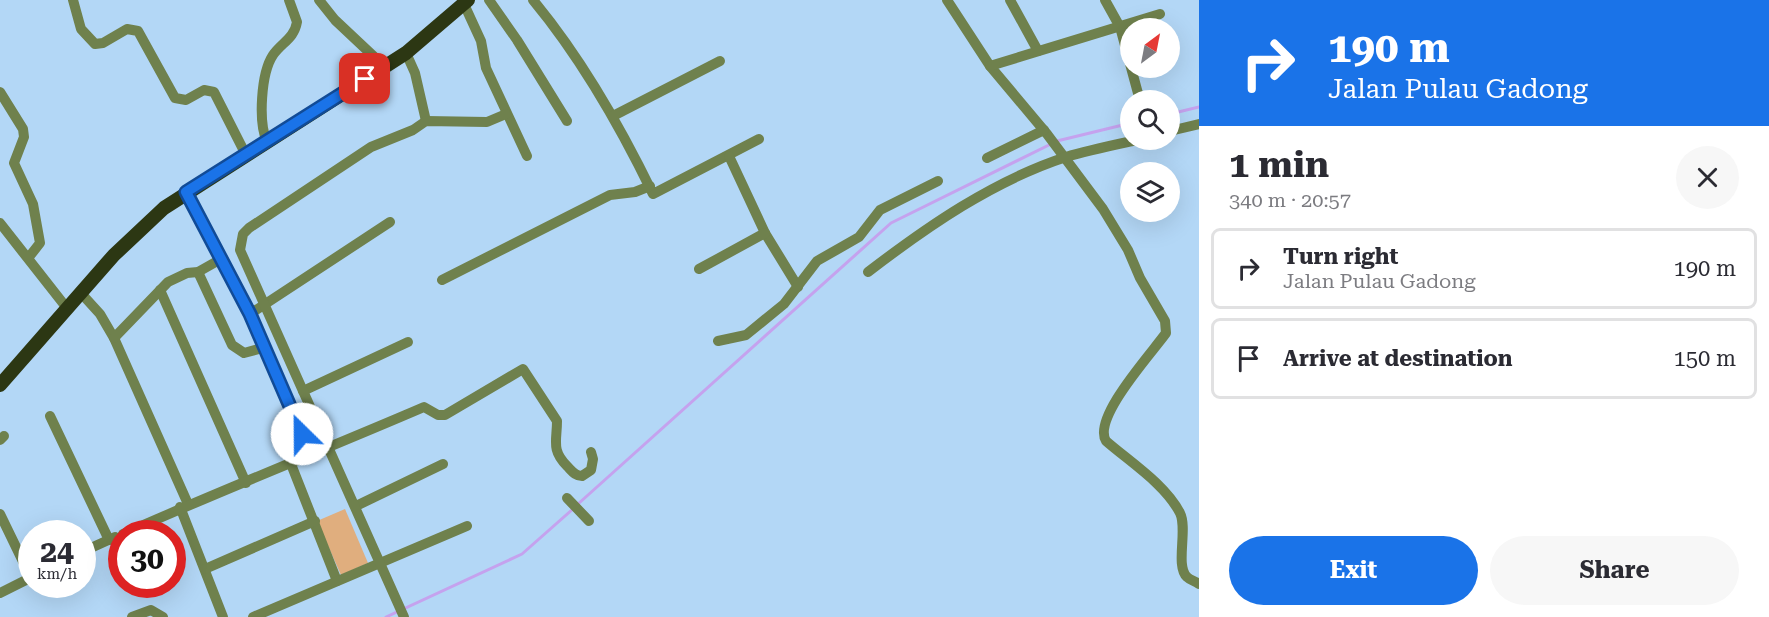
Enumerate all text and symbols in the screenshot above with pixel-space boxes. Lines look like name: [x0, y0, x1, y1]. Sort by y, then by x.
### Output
north arrow: [1120, 18, 1180, 78]
map controls: [1120, 18, 1180, 222]
text: 190 m: [1328, 23, 1450, 72]
icon: right: [1229, 24, 1307, 102]
pin: [339, 53, 390, 104]
icon: arrive: [348, 62, 381, 95]
text: Jalan Pulau Gadong: [1328, 73, 1588, 105]
button: search: [1120, 90, 1180, 150]
text: 1 min: [1229, 144, 1329, 186]
button: close: [1676, 146, 1739, 209]
button: layers: [1120, 162, 1180, 222]
text: 340 m · 20:57: [1229, 188, 1351, 212]
text: Turn right: [1283, 244, 1398, 269]
icon: right: [1232, 252, 1265, 285]
text: 190 m: [1673, 256, 1736, 281]
text: Jalan Pulau Gadong: [1283, 269, 1476, 293]
icon: arrive: [1232, 342, 1265, 375]
text: Arrive at destination: [1283, 346, 1512, 371]
text: 150 m: [1673, 346, 1736, 371]
position arrow: [270, 402, 334, 466]
speed limit sign: 30: [108, 520, 186, 598]
text: 24: [40, 534, 74, 569]
button: Exit: [1229, 536, 1478, 605]
button: Share: [1490, 536, 1739, 605]
text: km/h: [37, 565, 77, 583]

